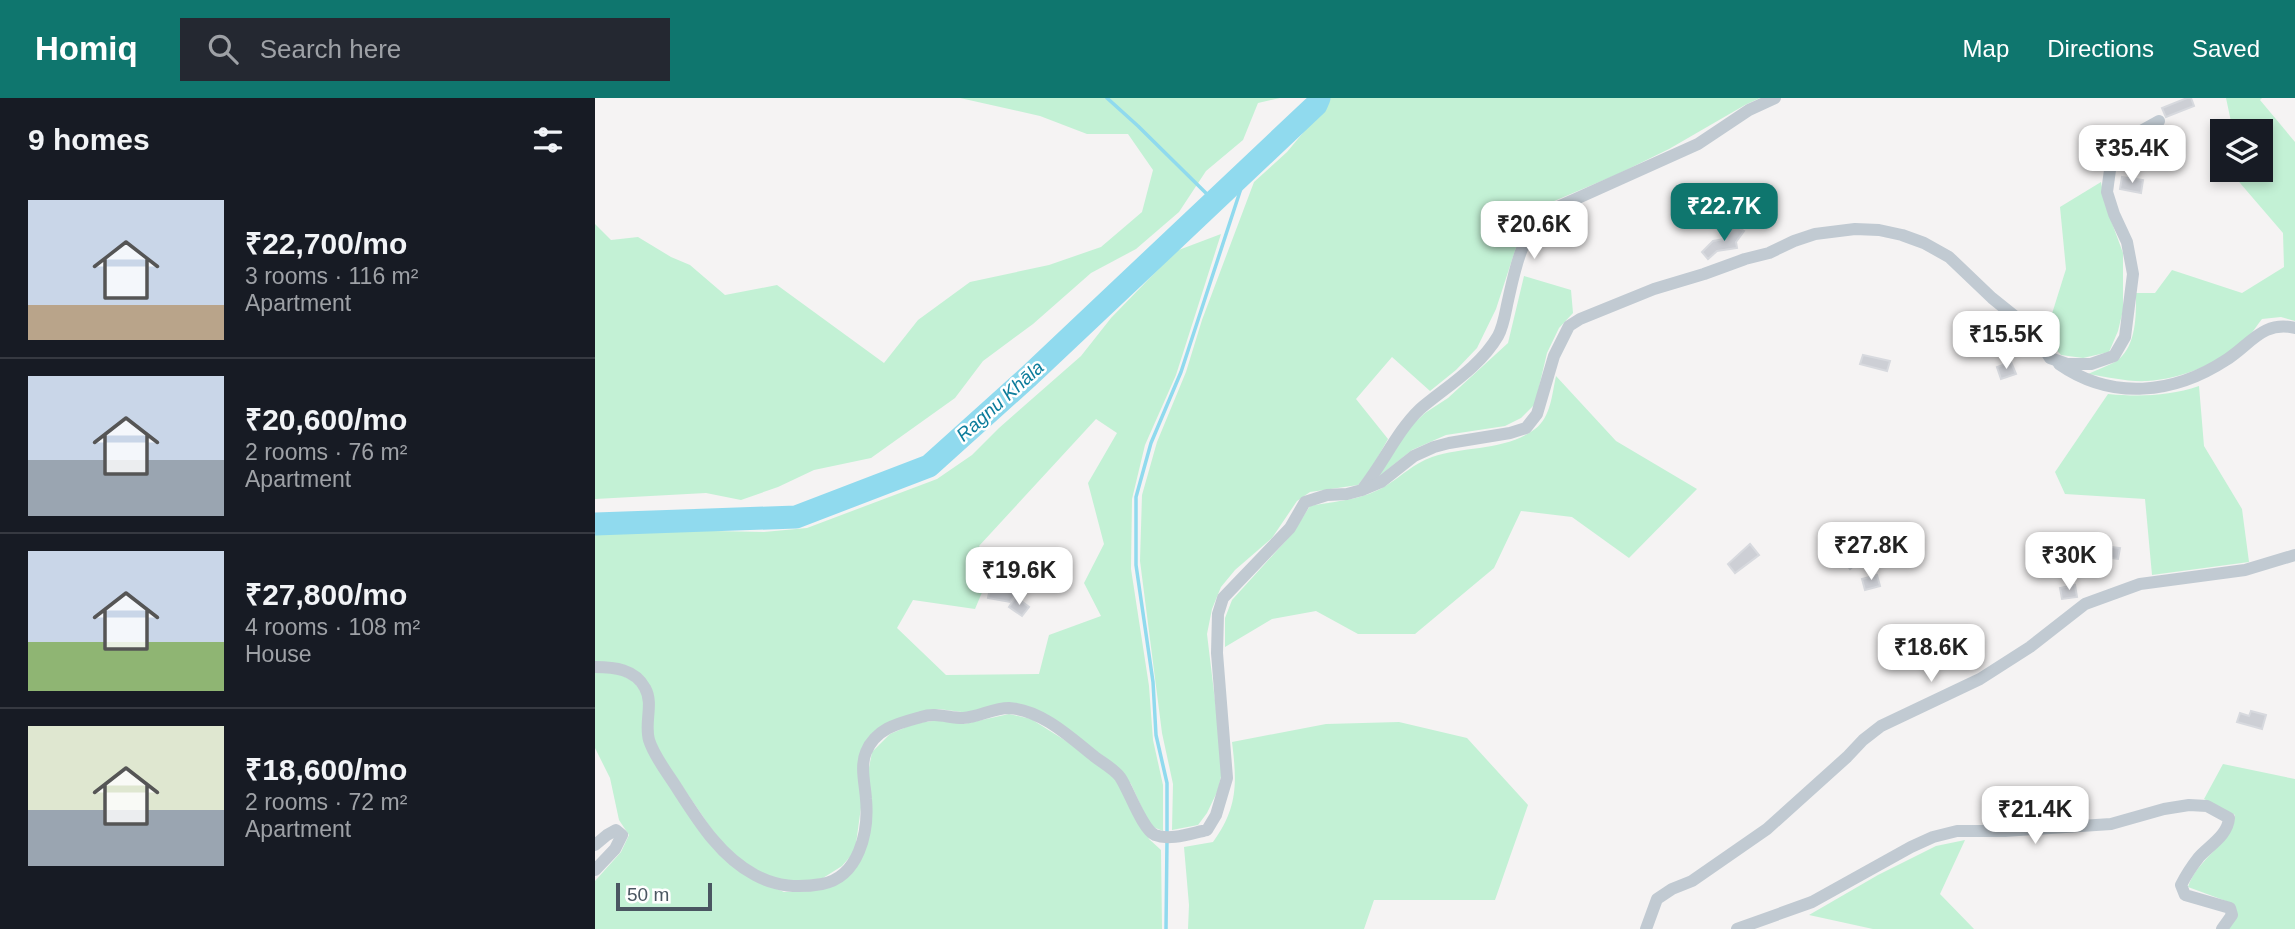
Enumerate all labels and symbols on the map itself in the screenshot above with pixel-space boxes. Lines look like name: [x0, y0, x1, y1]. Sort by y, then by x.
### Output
pin: ₹35.4K: [2075, 126, 2189, 185]
pin: ₹22.7K: [1667, 184, 1781, 243]
pin: ₹20.6K: [1477, 202, 1591, 261]
pin: ₹15.5K: [1949, 312, 2063, 371]
water label: Ragnu Khāla: [952, 356, 1048, 446]
pin: ₹27.8K: [1814, 522, 1928, 582]
pin: ₹30K: [2028, 532, 2110, 592]
pin: ₹19.6K: [962, 547, 1076, 607]
pin: ₹18.6K: [1874, 624, 1988, 684]
pin: ₹21.4K: [1978, 786, 2092, 846]
scale bar: [616, 880, 712, 912]

